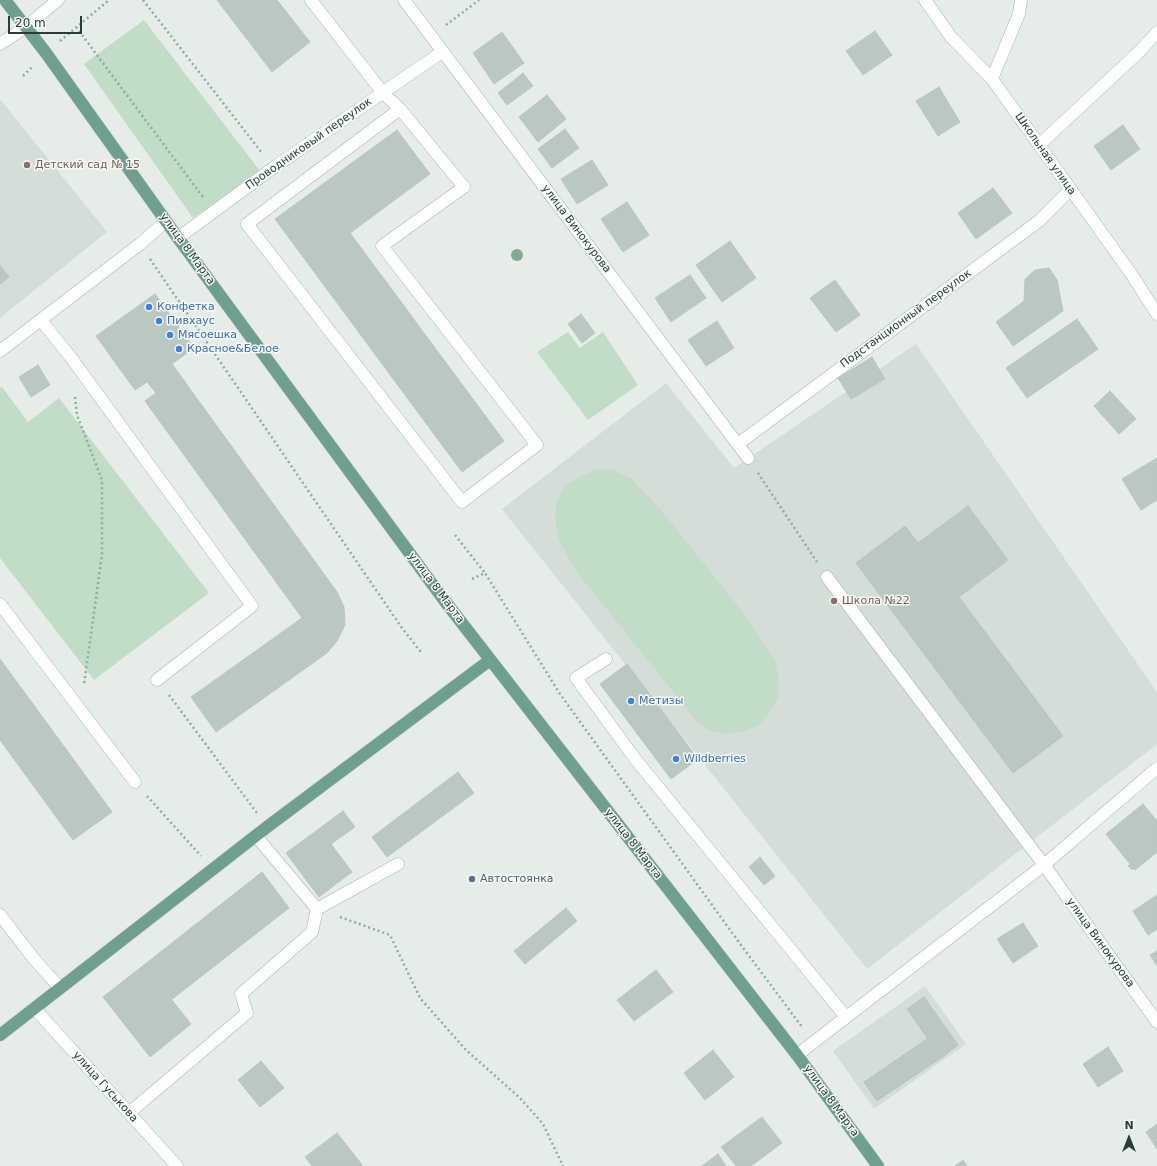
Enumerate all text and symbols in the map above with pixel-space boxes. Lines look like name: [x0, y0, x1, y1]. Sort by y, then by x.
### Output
scale bar: [10, 8, 84, 34]
text: 20 m: [15, 16, 46, 30]
street label: Проводниковый переулок: [243, 95, 375, 193]
street label: Школьная улица: [1012, 110, 1078, 198]
place label: Детский сад № 15: [35, 158, 140, 172]
marker: Детский сад № 15: [22, 160, 32, 170]
street label: улица Винокурова: [538, 182, 614, 276]
street label: улица 8 Марта: [157, 211, 217, 287]
street label: Подстанционный переулок: [838, 267, 974, 371]
place label: Конфетка: [157, 300, 215, 314]
marker: Конфетка: [144, 302, 154, 312]
place label: Пивхаус: [167, 314, 215, 328]
marker: Пивхаус: [154, 316, 164, 326]
place label: Мясоешка: [178, 328, 237, 342]
marker: Мясоешка: [165, 330, 175, 340]
place label: Красное&Белое: [187, 342, 279, 356]
marker: Красное&Белое: [174, 344, 184, 354]
street label: улица 8 Марта: [405, 550, 467, 626]
place label: Школа №22: [842, 594, 910, 608]
marker: Школа №22: [829, 596, 839, 606]
place label: Метизы: [639, 694, 683, 708]
marker: Метизы: [626, 696, 636, 706]
place label: Wildberries: [684, 752, 746, 766]
marker: Wildberries: [671, 754, 681, 764]
street label: улица 8 Марта: [602, 806, 664, 882]
place label: Автостоянка: [480, 872, 554, 886]
marker: Автостоянка: [467, 874, 477, 884]
street label: улица Винокурова: [1063, 896, 1137, 990]
street label: улица Гуськова: [70, 1049, 140, 1125]
street label: улица 8 Марта: [801, 1063, 861, 1139]
north arrow: [1109, 1118, 1149, 1158]
text: N: [1124, 1119, 1134, 1132]

